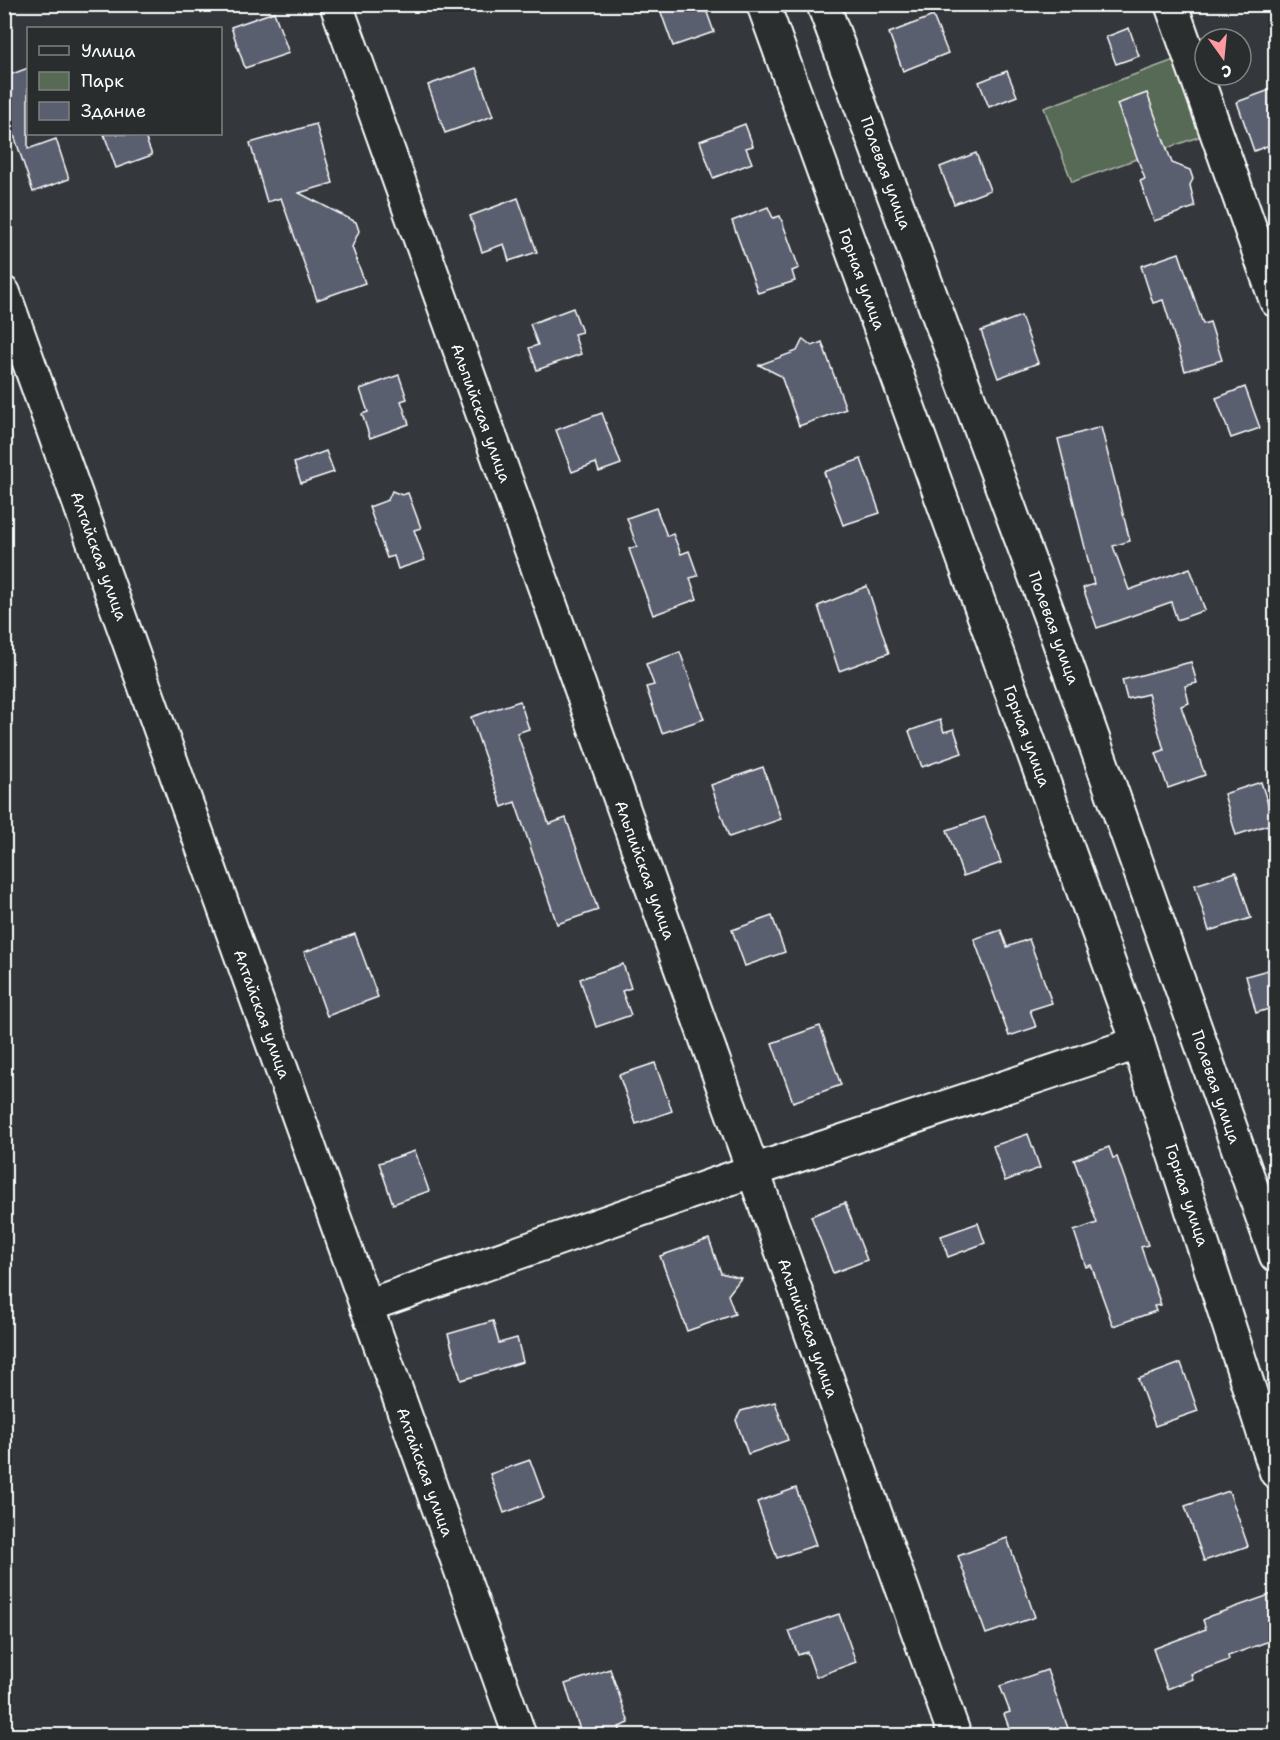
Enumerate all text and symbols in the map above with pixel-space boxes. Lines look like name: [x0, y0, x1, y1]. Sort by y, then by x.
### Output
legend: [27, 27, 222, 135]
north arrow: [1193, 27, 1253, 87]
text: Улица: [81, 39, 135, 63]
text: С: [1219, 60, 1234, 82]
text: Парк: [81, 69, 124, 93]
text: Здание: [81, 99, 146, 123]
street label: Полевая улица: [856, 114, 916, 232]
street label: Горная улица: [834, 225, 890, 333]
street label: Альпийская улица: [446, 341, 516, 486]
street label: Алтайская улица: [66, 488, 132, 624]
street label: Полевая улица: [1024, 569, 1084, 687]
street label: Горная улица: [999, 682, 1055, 790]
street label: Альпийская улица: [610, 798, 680, 943]
street label: Алтайская улица: [229, 946, 295, 1082]
street label: Полевая улица: [1187, 1027, 1245, 1147]
street label: Горная улица: [1161, 1141, 1214, 1249]
street label: Альпийская улица: [773, 1256, 843, 1401]
street label: Алтайская улица: [392, 1404, 458, 1540]

